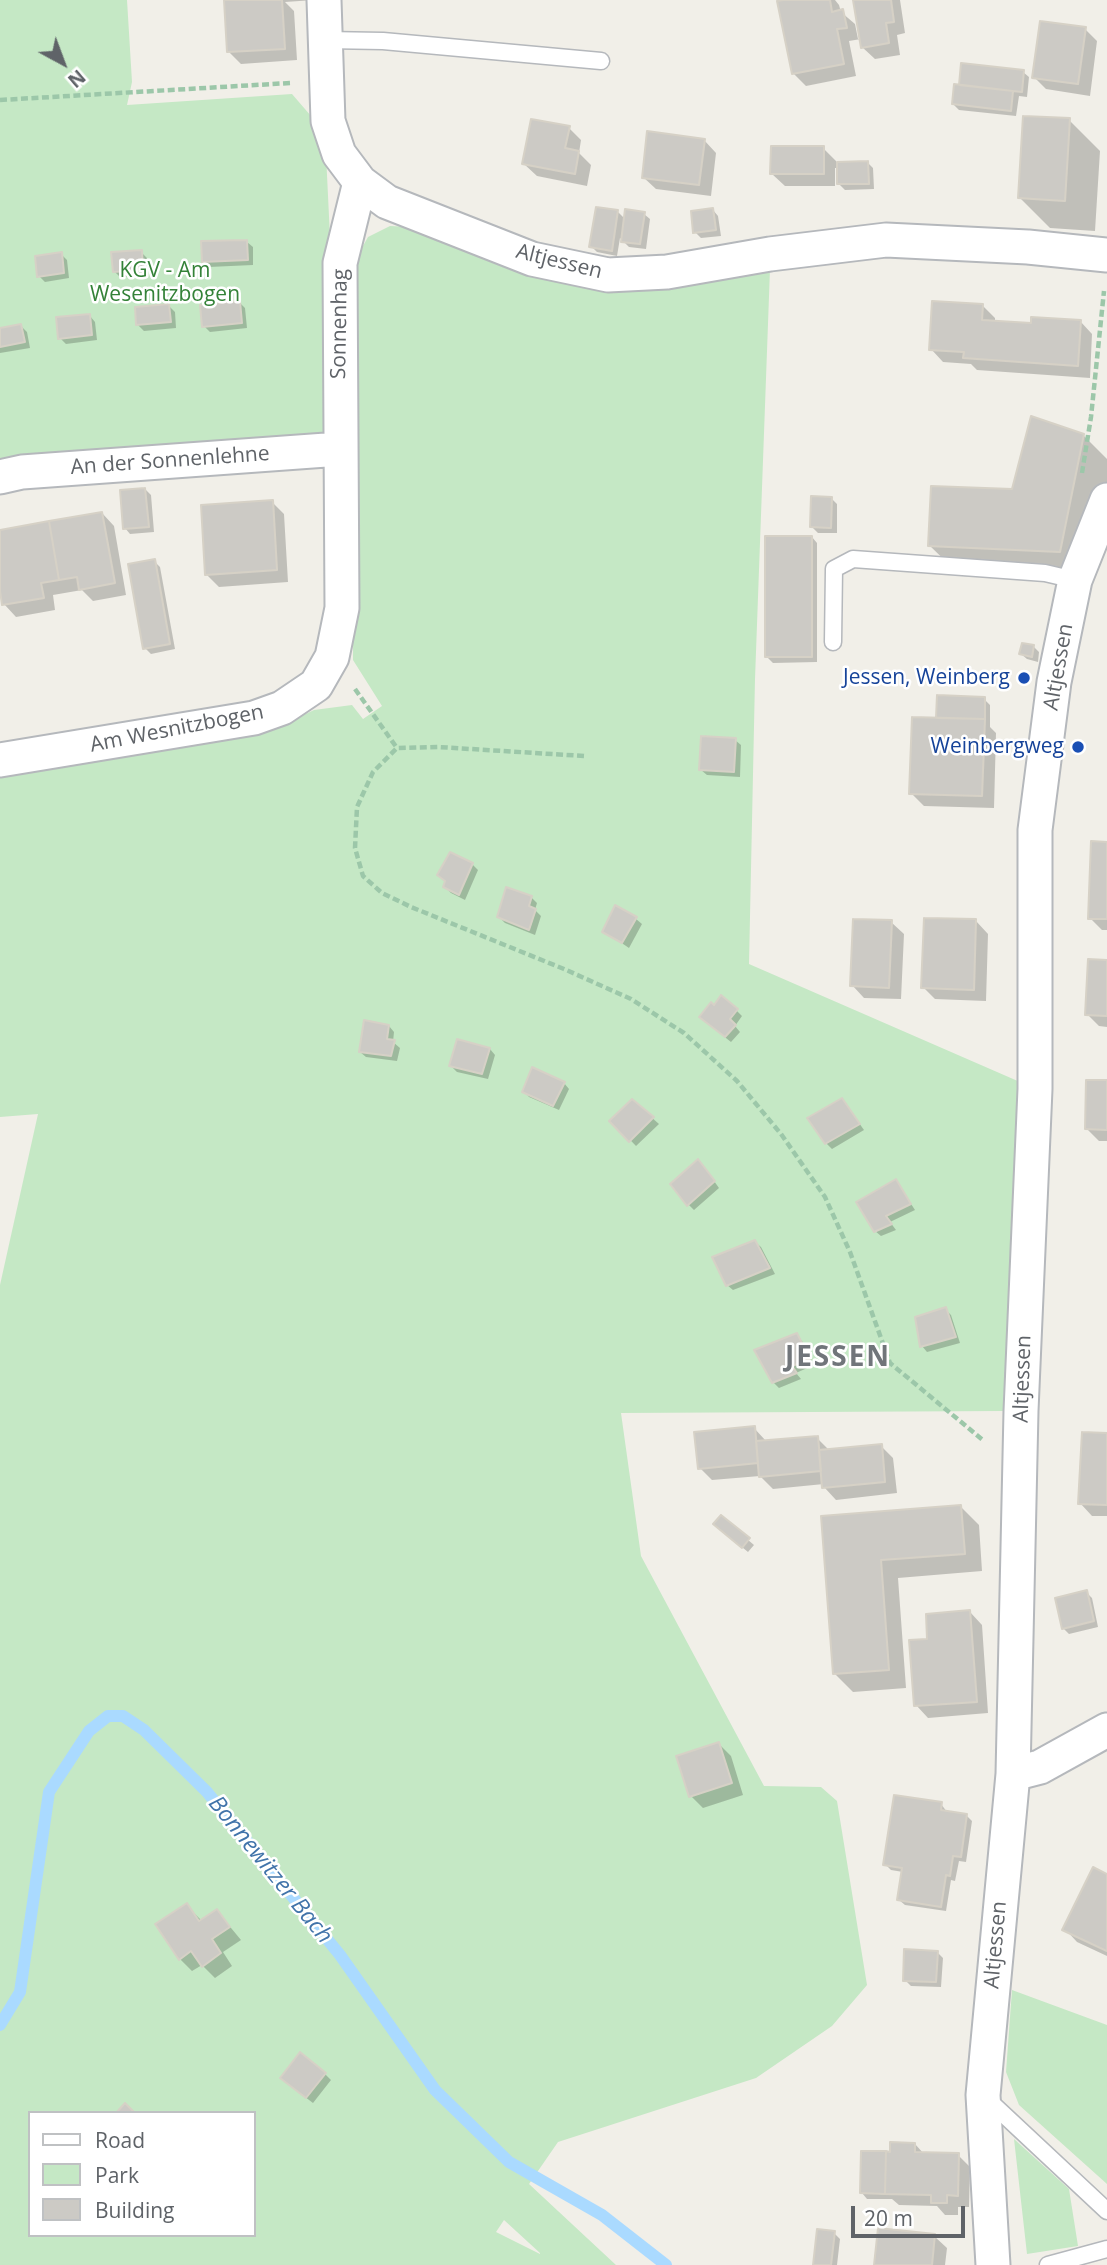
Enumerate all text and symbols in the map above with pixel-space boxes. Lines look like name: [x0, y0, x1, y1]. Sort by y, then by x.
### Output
north arrow: [28, 28, 98, 98]
text: N: [62, 64, 91, 94]
street label: Altjessen: [513, 239, 605, 285]
park label: KGV - Am Wesenitzbogen: [90, 258, 240, 308]
street label: Sonnenhag: [326, 269, 354, 379]
street label: An der Sonnenlehne: [70, 441, 270, 481]
street label: Altjessen: [1039, 622, 1079, 712]
place label: Jessen, Weinberg: [843, 665, 1010, 691]
marker: Jessen, Weinberg: [1016, 670, 1032, 686]
street label: Am Wesnitzbogen: [88, 700, 266, 758]
place label: Weinbergweg: [931, 734, 1064, 760]
marker: Weinbergweg: [1070, 739, 1086, 755]
street label: Altjessen: [1009, 1335, 1037, 1423]
district label: JESSEN: [786, 1341, 890, 1375]
water label: Bonnewitzer Bach: [202, 1791, 338, 1949]
street label: Altjessen: [980, 1900, 1012, 1990]
legend: [28, 2111, 256, 2237]
text: Road: [95, 2126, 145, 2154]
text: Park: [95, 2161, 139, 2189]
scale bar: [855, 2192, 969, 2236]
text: Building: [95, 2196, 174, 2224]
text: 20 m: [864, 2204, 913, 2232]

